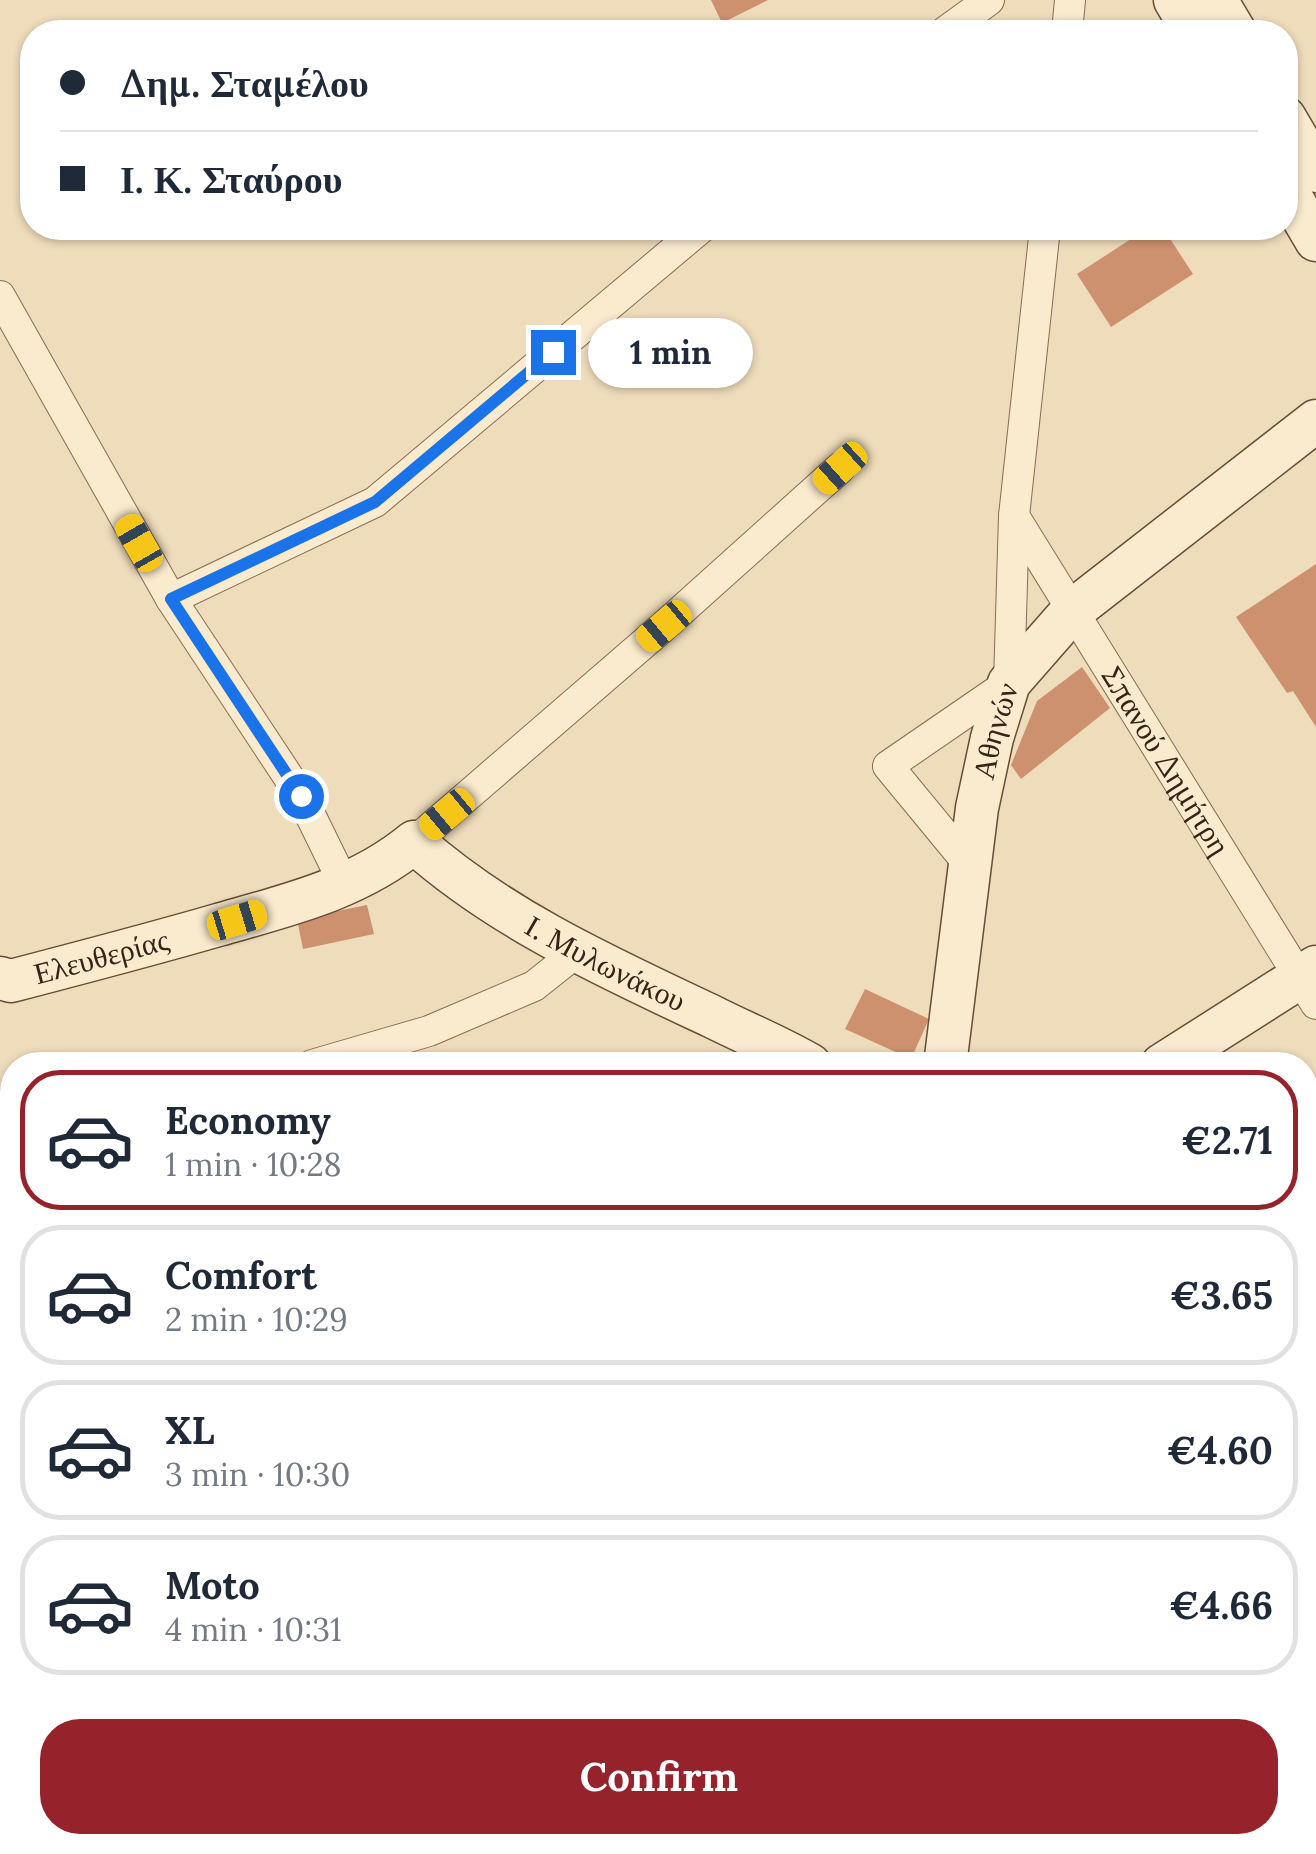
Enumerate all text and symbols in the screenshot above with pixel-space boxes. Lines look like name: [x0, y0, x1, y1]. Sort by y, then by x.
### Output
text: Δημ. Σταμέλου: [120, 59, 369, 107]
text: Ι. Κ. Σταύρου: [120, 155, 343, 203]
callout: 1 min: [588, 317, 753, 387]
route end: [531, 330, 576, 375]
text: 1 min: [630, 332, 711, 373]
car: [808, 437, 872, 499]
car: [111, 510, 167, 576]
car: [631, 595, 697, 657]
street label: Σπανού Δημήτρη: [1094, 659, 1239, 862]
street label: Αθηνών: [964, 678, 1026, 783]
route start: [279, 774, 324, 819]
car: [414, 783, 480, 845]
car: [204, 897, 270, 943]
street label: Ι. Μυλωνάκου: [519, 906, 692, 1019]
street label: Ελευθερίας: [30, 920, 173, 992]
icon: car: [45, 1095, 135, 1185]
text: Economy: [165, 1096, 331, 1144]
text: €2.71: [1181, 1116, 1273, 1164]
text: 1 min · 10:28: [165, 1144, 342, 1185]
icon: car: [45, 1250, 135, 1340]
text: Comfort: [165, 1251, 317, 1299]
text: €3.65: [1170, 1271, 1273, 1319]
text: 2 min · 10:29: [165, 1299, 348, 1340]
icon: car: [45, 1405, 135, 1495]
text: XL: [165, 1406, 215, 1454]
text: €4.60: [1167, 1426, 1273, 1474]
text: 3 min · 10:30: [165, 1454, 350, 1495]
icon: car: [45, 1560, 135, 1650]
text: Moto: [165, 1561, 260, 1609]
text: €4.66: [1169, 1581, 1273, 1629]
text: 4 min · 10:31: [165, 1609, 342, 1650]
button: Confirm: [40, 1719, 1278, 1834]

